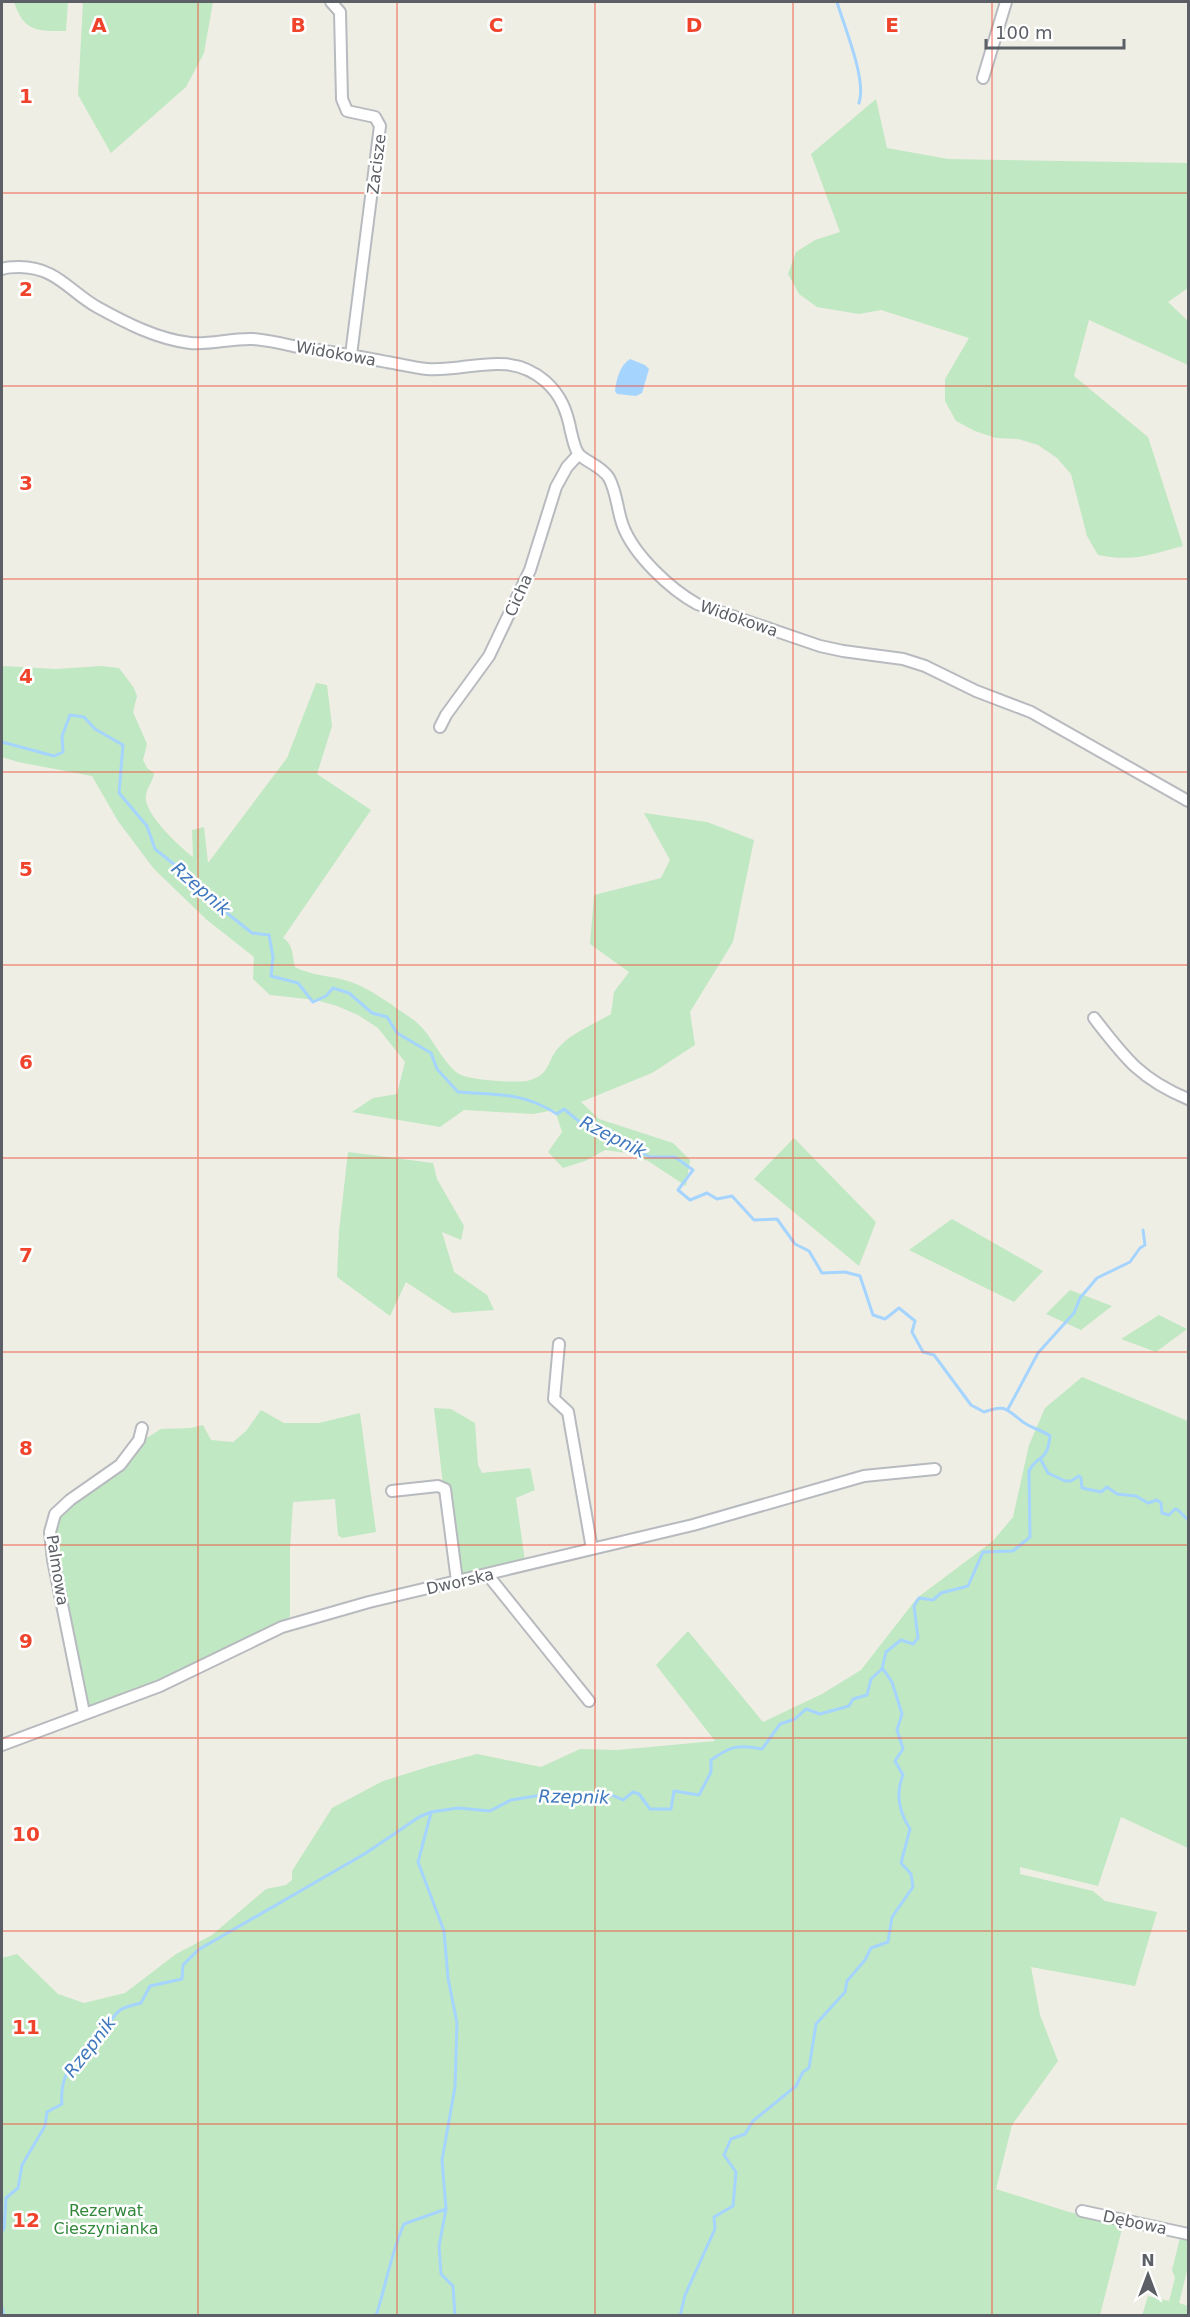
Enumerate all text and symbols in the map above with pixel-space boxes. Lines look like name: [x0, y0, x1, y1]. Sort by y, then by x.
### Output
scale bar: [986, 12, 1124, 50]
text: A: [91, 13, 107, 37]
text: B: [290, 13, 306, 37]
text: C: [489, 13, 503, 37]
text: D: [686, 13, 702, 37]
text: E: [885, 13, 899, 37]
text: 100 m: [995, 22, 1053, 43]
text: 1: [19, 84, 33, 108]
street label: Zacisze: [363, 133, 390, 195]
text: 2: [19, 277, 33, 301]
street label: Widokowa: [294, 337, 378, 370]
text: 3: [19, 471, 33, 495]
street label: Cicha: [501, 571, 536, 619]
street label: Widokowa: [697, 596, 780, 641]
text: 4: [19, 664, 33, 688]
text: 5: [19, 857, 33, 881]
water label: Rzepnik: [168, 857, 236, 921]
text: 6: [19, 1050, 33, 1074]
water label: Rzepnik: [577, 1111, 651, 1163]
text: 7: [19, 1243, 33, 1267]
text: 8: [19, 1436, 33, 1460]
street label: Palmowa: [43, 1533, 72, 1607]
street label: Dworska: [424, 1564, 496, 1598]
text: 9: [19, 1629, 33, 1653]
water label: Rzepnik: [538, 1785, 611, 1808]
text: 10: [12, 1822, 40, 1846]
water label: Rzepnik: [59, 2011, 121, 2081]
text: 11: [12, 2015, 40, 2039]
park label: Rezerwat Cieszynianka: [54, 2201, 158, 2238]
street label: Dębowa: [1101, 2206, 1169, 2239]
text: 12: [12, 2208, 40, 2232]
north arrow: [1118, 2245, 1178, 2305]
text: N: [1141, 2251, 1155, 2270]

